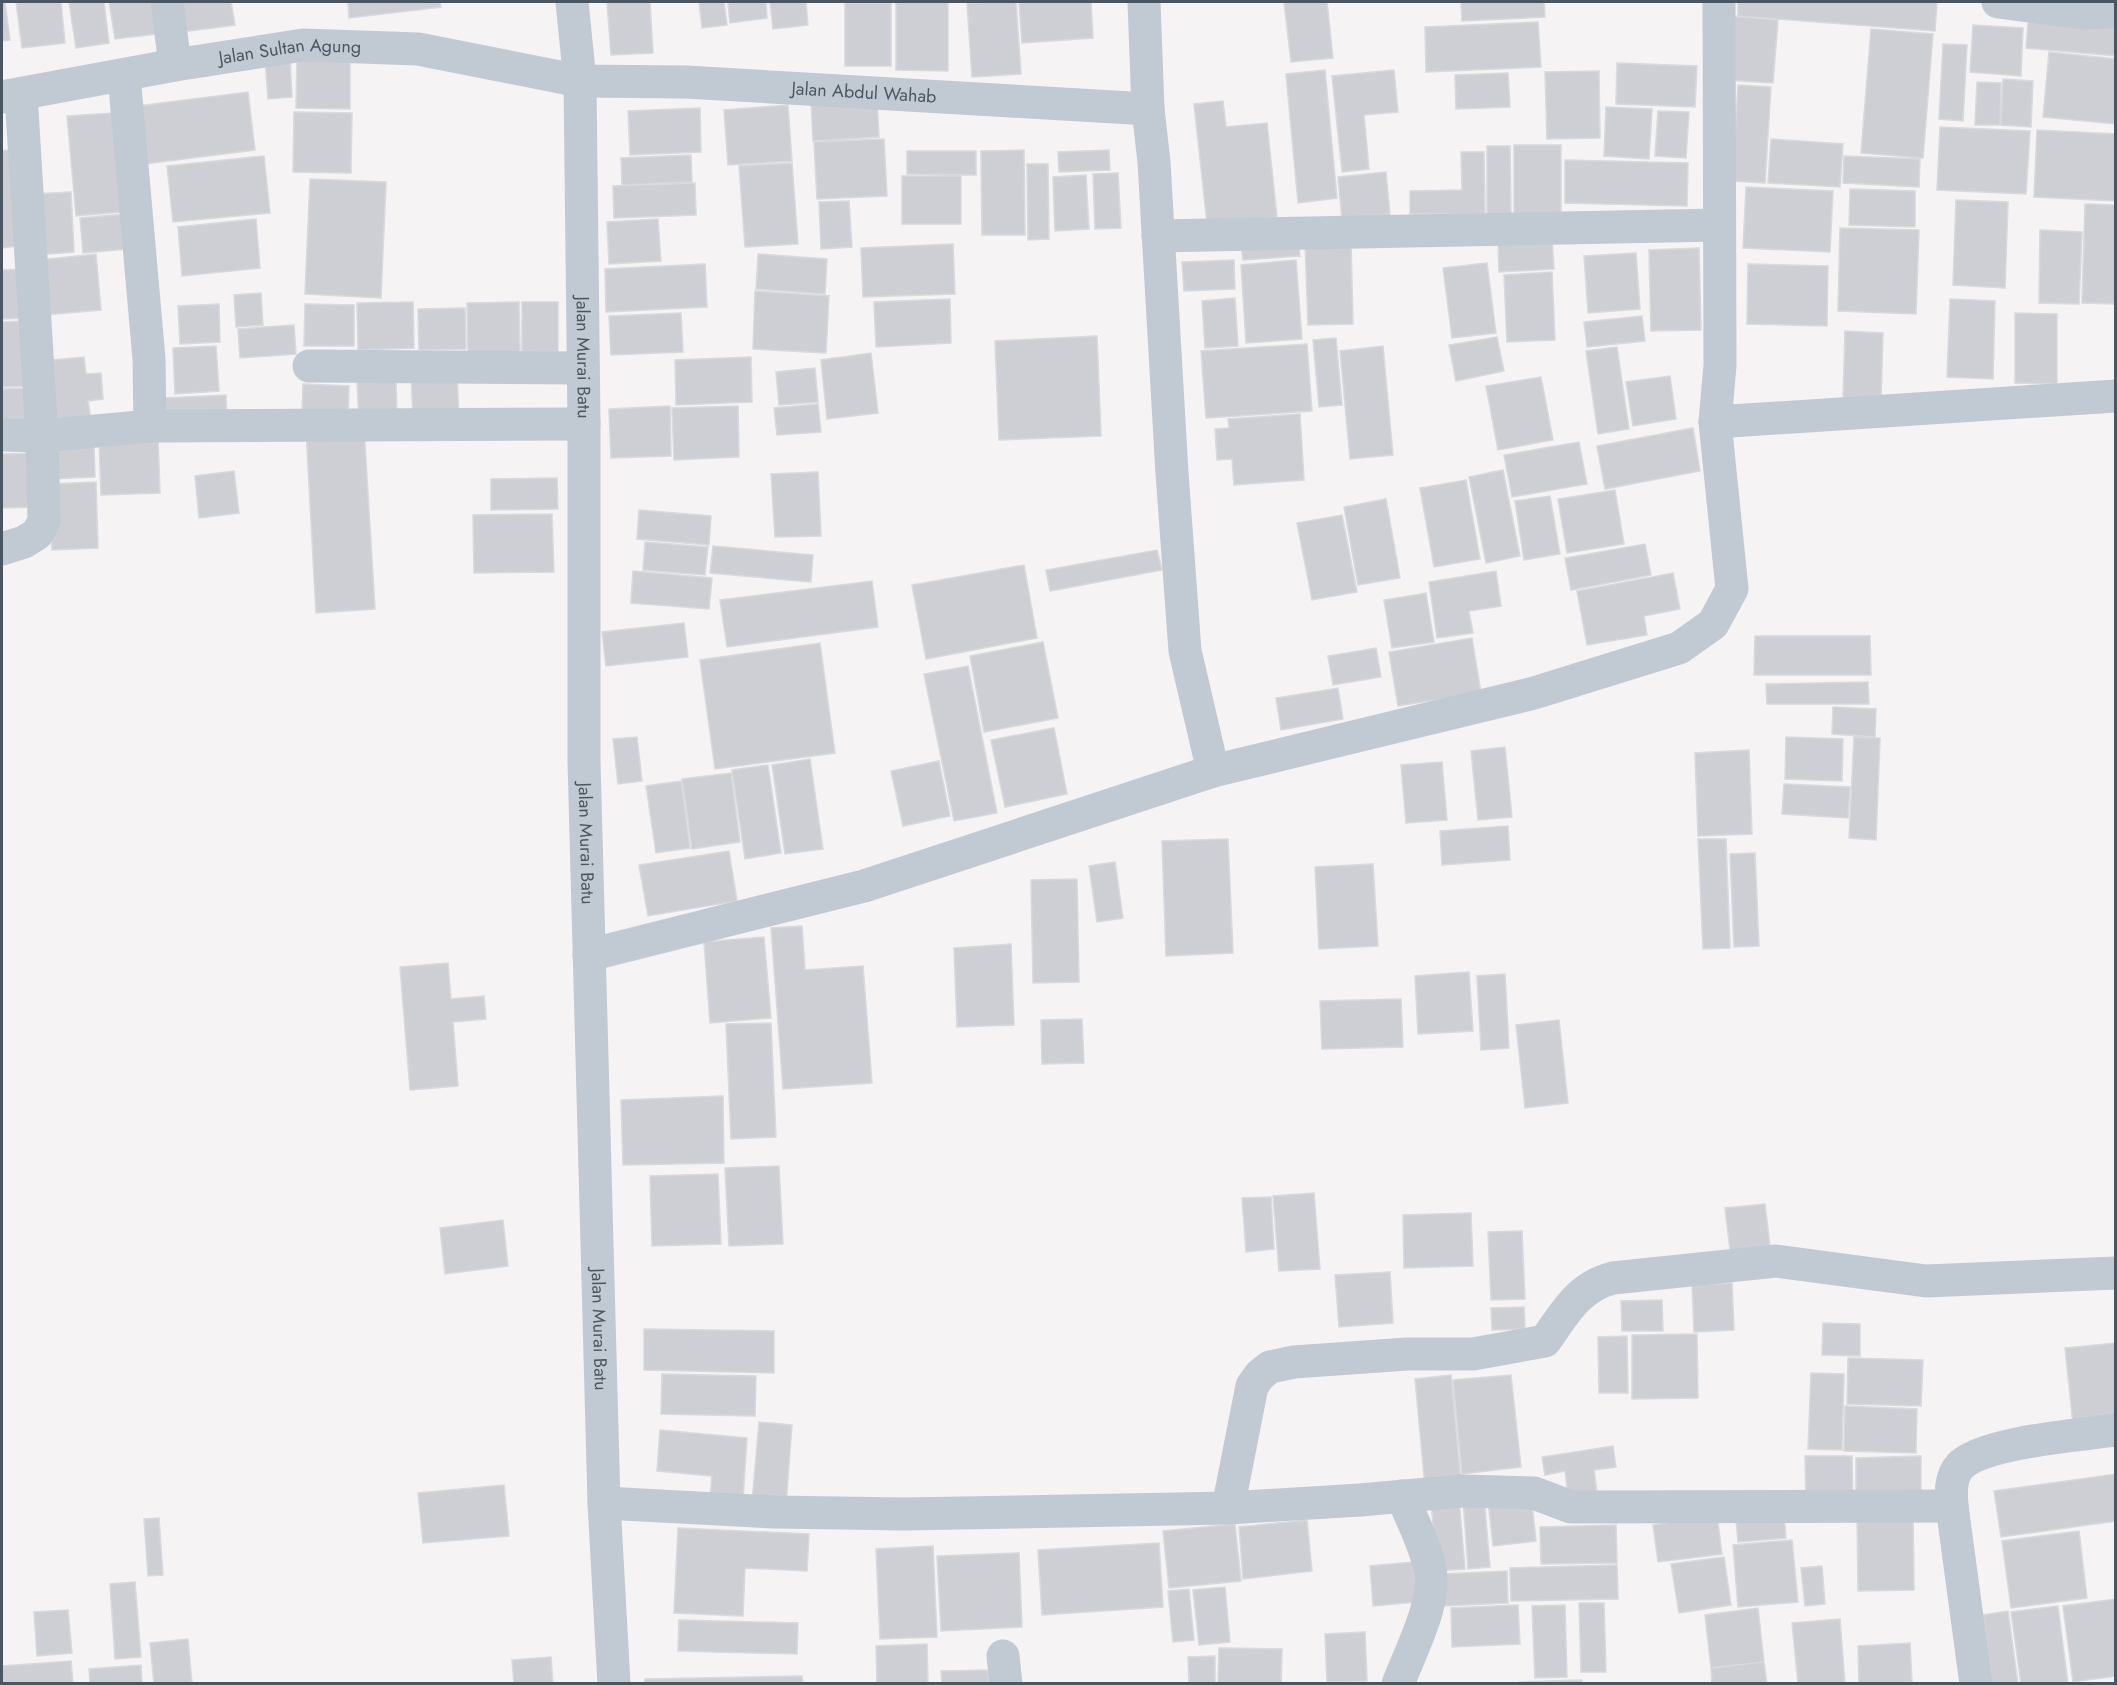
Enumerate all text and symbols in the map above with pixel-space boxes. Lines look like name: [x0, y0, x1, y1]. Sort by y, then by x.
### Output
street label: Jalan Sultan Agung: [215, 32, 362, 71]
street label: Jalan Abdul Wahab: [789, 75, 937, 110]
street label: Jalan Murai Batu: [569, 294, 597, 419]
street label: Jalan Murai Batu: [572, 780, 601, 905]
street label: Jalan Murai Batu: [585, 1266, 614, 1391]

